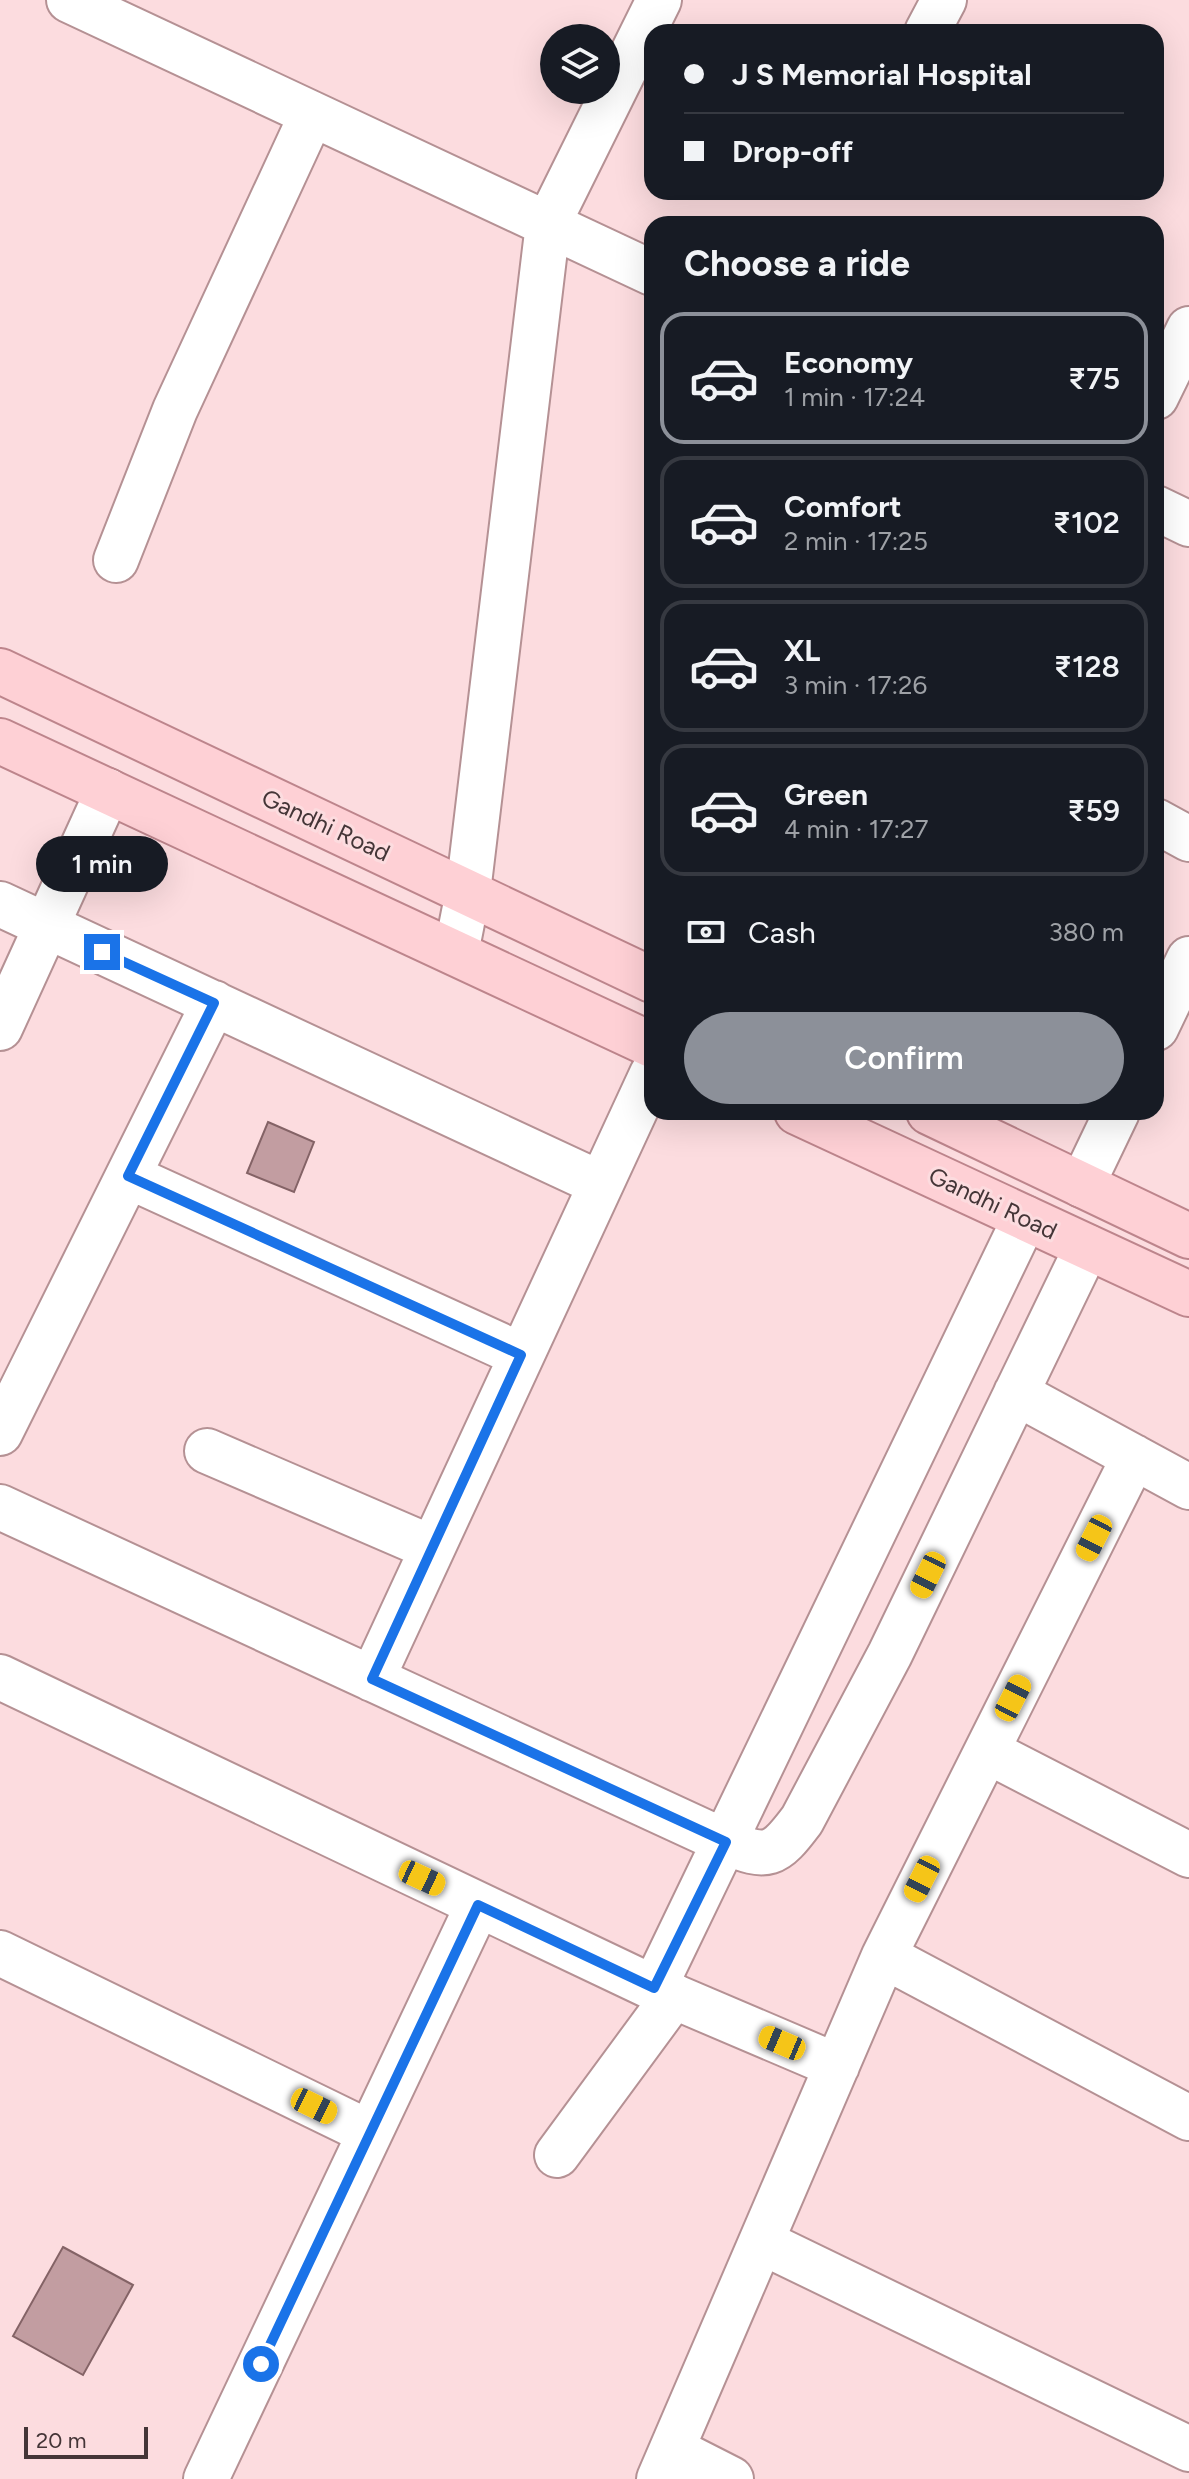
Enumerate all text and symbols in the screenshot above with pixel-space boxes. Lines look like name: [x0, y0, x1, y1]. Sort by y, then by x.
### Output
map controls: [540, 24, 620, 104]
button: layers: [540, 24, 620, 104]
text: J S Memorial Hospital: [732, 56, 1032, 93]
text: Drop-off: [732, 133, 853, 170]
text: Choose a ride: [684, 242, 910, 285]
icon: car: [688, 342, 760, 414]
text: Economy: [784, 344, 913, 381]
text: ₹75: [1068, 360, 1120, 397]
text: 1 min · 17:24: [784, 381, 925, 413]
icon: car: [688, 486, 760, 558]
text: Comfort: [784, 488, 902, 525]
text: ₹102: [1053, 504, 1120, 541]
text: 2 min · 17:25: [784, 525, 928, 557]
icon: car: [688, 630, 760, 702]
text: XL: [784, 632, 820, 669]
text: ₹128: [1054, 648, 1120, 685]
text: 3 min · 17:26: [784, 669, 927, 701]
icon: car: [688, 774, 760, 846]
text: Green: [784, 776, 868, 813]
street label: Gandhi Road: [257, 783, 395, 867]
text: ₹59: [1067, 792, 1120, 829]
text: 4 min · 17:27: [784, 813, 928, 845]
callout: 1 min: [36, 836, 168, 892]
text: 1 min: [72, 848, 132, 880]
icon: cash: [684, 910, 728, 954]
text: Cash: [748, 914, 816, 951]
text: 380 m: [1049, 916, 1124, 948]
route end: [84, 934, 120, 970]
button: Confirm: [684, 1012, 1124, 1104]
street label: Gandhi Road: [924, 1161, 1062, 1245]
car: [1072, 1511, 1116, 1565]
car: [907, 1548, 949, 1602]
car: [991, 1671, 1035, 1725]
car: [900, 1852, 944, 1906]
car: [395, 1857, 449, 1899]
car: [755, 2023, 809, 2063]
car: [287, 2085, 341, 2127]
route start: [243, 2346, 279, 2382]
scale bar: [24, 2423, 148, 2459]
text: 20 m: [36, 2427, 87, 2454]

